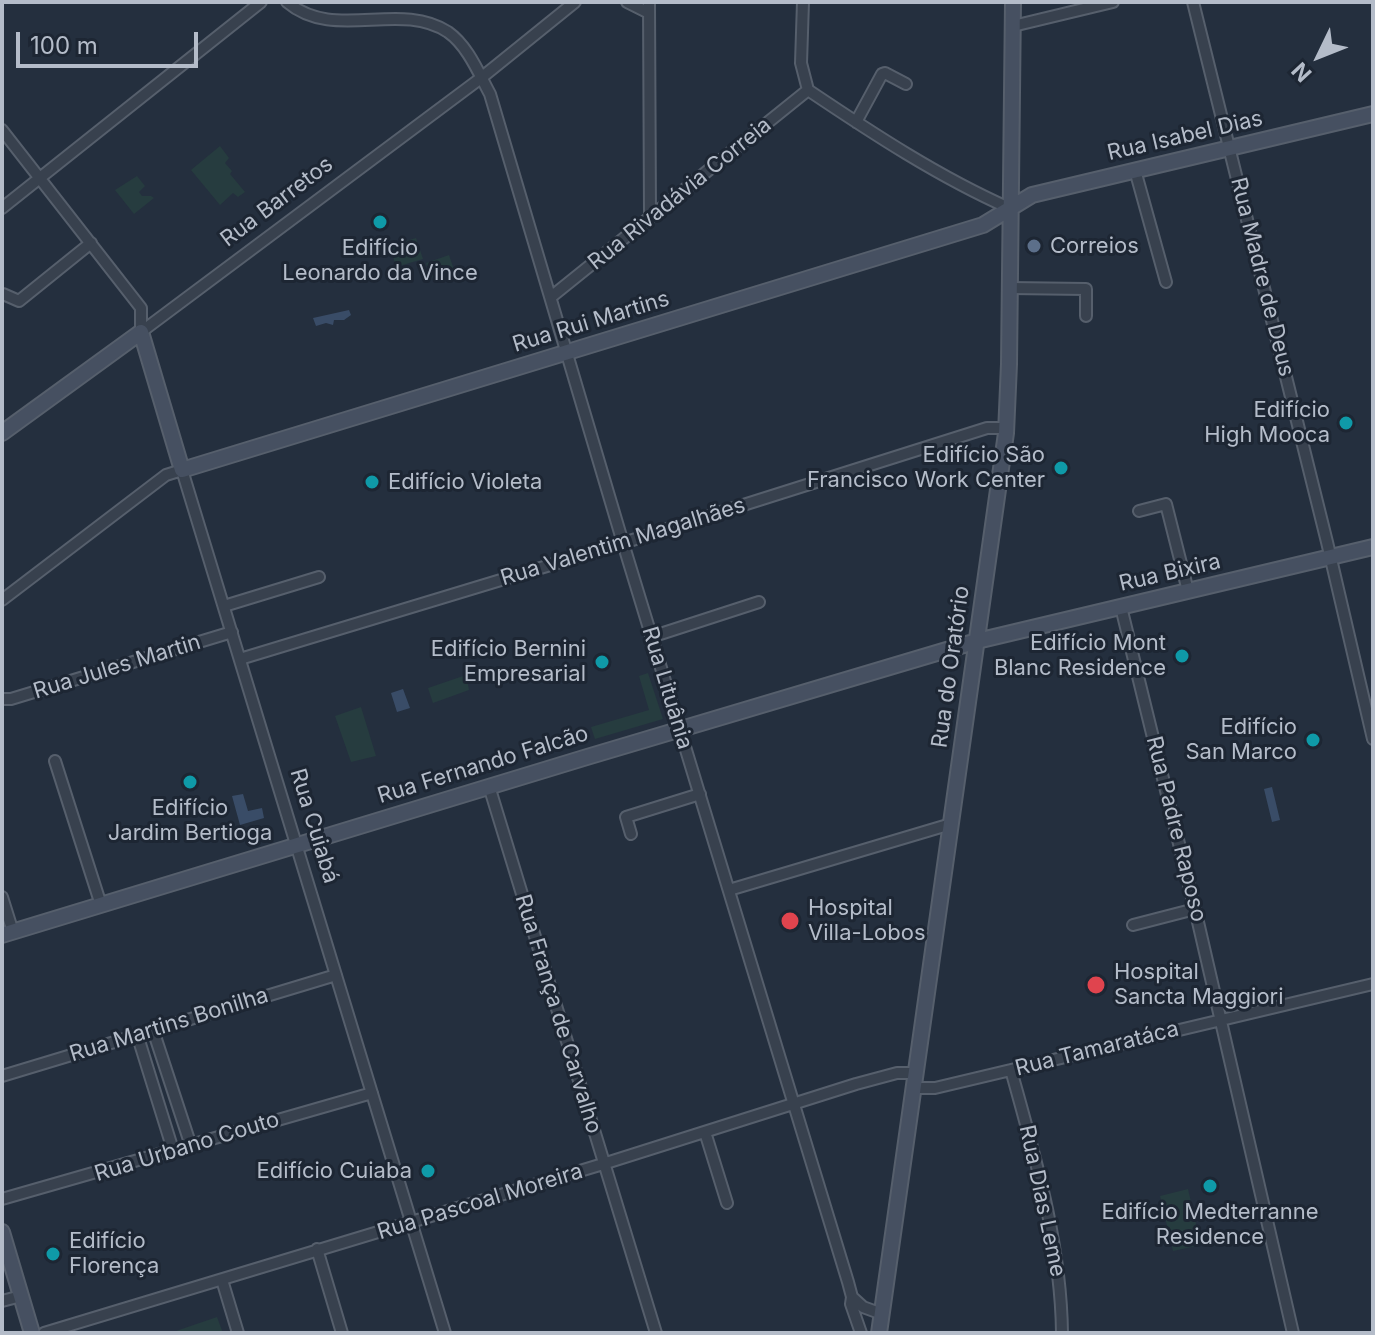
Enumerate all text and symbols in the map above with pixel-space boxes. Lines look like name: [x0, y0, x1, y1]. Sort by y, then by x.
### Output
scale bar: [20, 16, 202, 66]
north arrow: [1279, 16, 1359, 96]
text: 100 m: [30, 31, 98, 60]
text: N: [1286, 57, 1317, 87]
street label: Rua Isabel Dias: [1105, 105, 1265, 167]
street label: Rua Rivadávia Correia: [583, 112, 777, 276]
street label: Rua Barretos: [216, 151, 338, 253]
street label: Rua Madre de Deus: [1224, 175, 1300, 379]
marker: Edifício Leonardo da Vince: [371, 213, 389, 231]
place label: Correios: [1050, 233, 1139, 259]
place label: Edifício Leonardo da Vince: [282, 235, 478, 286]
marker: Correios: [1025, 237, 1043, 255]
street label: Rua Rui Martins: [509, 286, 673, 358]
place label: Edifício High Mooca: [1204, 397, 1330, 448]
marker: Edifício High Mooca: [1337, 414, 1355, 432]
place label: Edifício São Francisco Work Center: [807, 442, 1045, 494]
marker: Edifício São Francisco Work Center: [1052, 459, 1070, 477]
place label: Edifício Violeta: [388, 469, 542, 495]
marker: Edifício Violeta: [363, 473, 381, 491]
street label: Rua Valentim Magalhães: [497, 492, 749, 592]
street label: Rua Bixira: [1117, 549, 1223, 597]
street label: Rua do Oratório: [927, 584, 975, 750]
street label: Rua Lituânia: [636, 624, 698, 752]
street label: Rua Jules Martin: [30, 629, 204, 705]
place label: Edifício Mont Blanc Residence: [994, 630, 1166, 682]
place label: Edifício Bernini Empresarial: [431, 636, 586, 688]
marker: Edifício Mont Blanc Residence: [1173, 647, 1191, 665]
marker: Edifício Bernini Empresarial: [593, 653, 611, 671]
place label: Edifício San Marco: [1185, 714, 1297, 766]
street label: Rua Fernando Falcão: [374, 720, 592, 810]
marker: Edifício San Marco: [1304, 731, 1322, 749]
street label: Rua Padre Raposo: [1140, 733, 1212, 925]
street label: Rua Cuiabá: [284, 765, 344, 887]
marker: Edifício Jardim Bertioga: [181, 773, 199, 791]
place label: Edifício Jardim Bertioga: [108, 795, 272, 846]
street label: Rua França de Carvalho: [509, 891, 607, 1137]
place label: Hospital Villa-Lobos: [808, 895, 926, 946]
marker: Hospital Villa-Lobos: [779, 910, 801, 932]
place label: Hospital Sancta Maggiori: [1114, 959, 1284, 1010]
marker: Hospital Sancta Maggiori: [1085, 974, 1107, 996]
street label: Rua Martins Bonilha: [66, 982, 272, 1068]
street label: Rua Tamaratáca: [1012, 1016, 1182, 1082]
street label: Rua Urbano Couto: [92, 1106, 282, 1188]
street label: Rua Dias Leme: [1013, 1123, 1071, 1279]
place label: Edifício Cuiaba: [256, 1158, 412, 1184]
street label: Rua Pascoal Moreira: [374, 1158, 586, 1246]
marker: Edifício Cuiaba: [419, 1162, 437, 1180]
marker: Edifício Medterranne Residence: [1201, 1177, 1219, 1195]
place label: Edifício Medterranne Residence: [1101, 1199, 1319, 1250]
place label: Edifício Florença: [69, 1228, 159, 1280]
marker: Edifício Florença: [44, 1245, 62, 1263]

